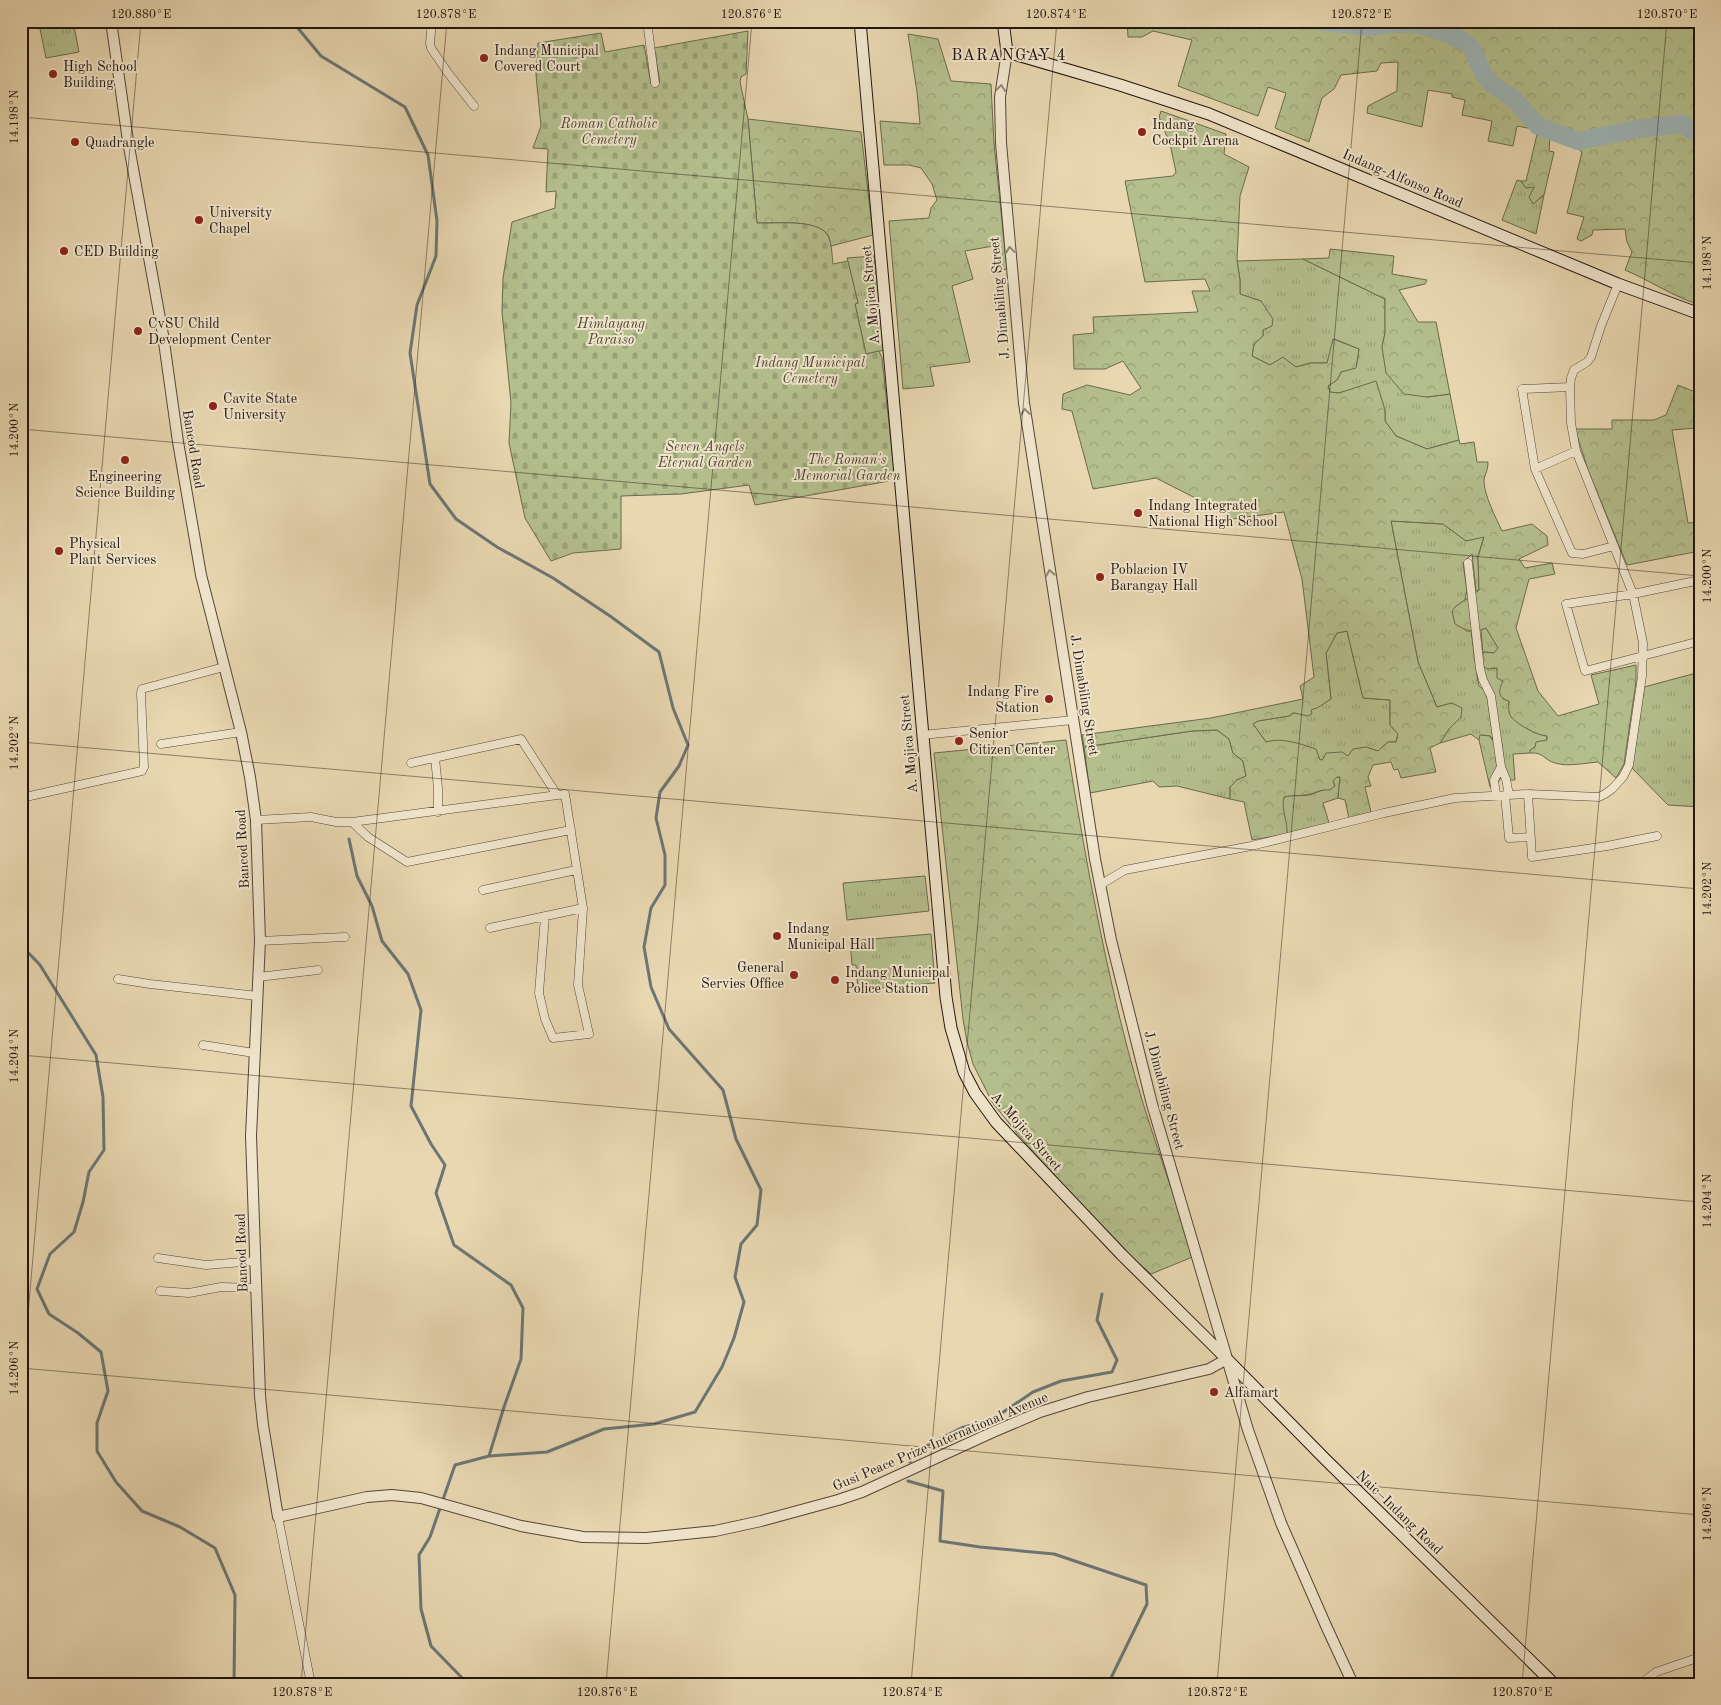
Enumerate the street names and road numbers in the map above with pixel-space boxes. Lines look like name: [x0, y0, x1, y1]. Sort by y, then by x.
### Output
street label: Indang-Alfonso Road: [1340, 147, 1465, 211]
street label: J. Dimabiling Street: [988, 236, 1012, 360]
street label: A. Mojica Street: [860, 245, 882, 345]
street label: Bancod Road: [180, 409, 206, 490]
street label: J. Dimabiling Street: [1067, 633, 1101, 757]
street label: A. Mojica Street: [898, 694, 920, 794]
street label: Bancod Road: [234, 809, 252, 889]
street label: J. Dimabiling Street: [1141, 1029, 1187, 1151]
street label: A. Mojica Street: [988, 1090, 1064, 1174]
street label: Bancod Road: [234, 1213, 250, 1293]
street label: Gusi Peace Prize International Avenue: [831, 1390, 1050, 1494]
street label: Naic–Indang Road: [1354, 1468, 1445, 1557]

